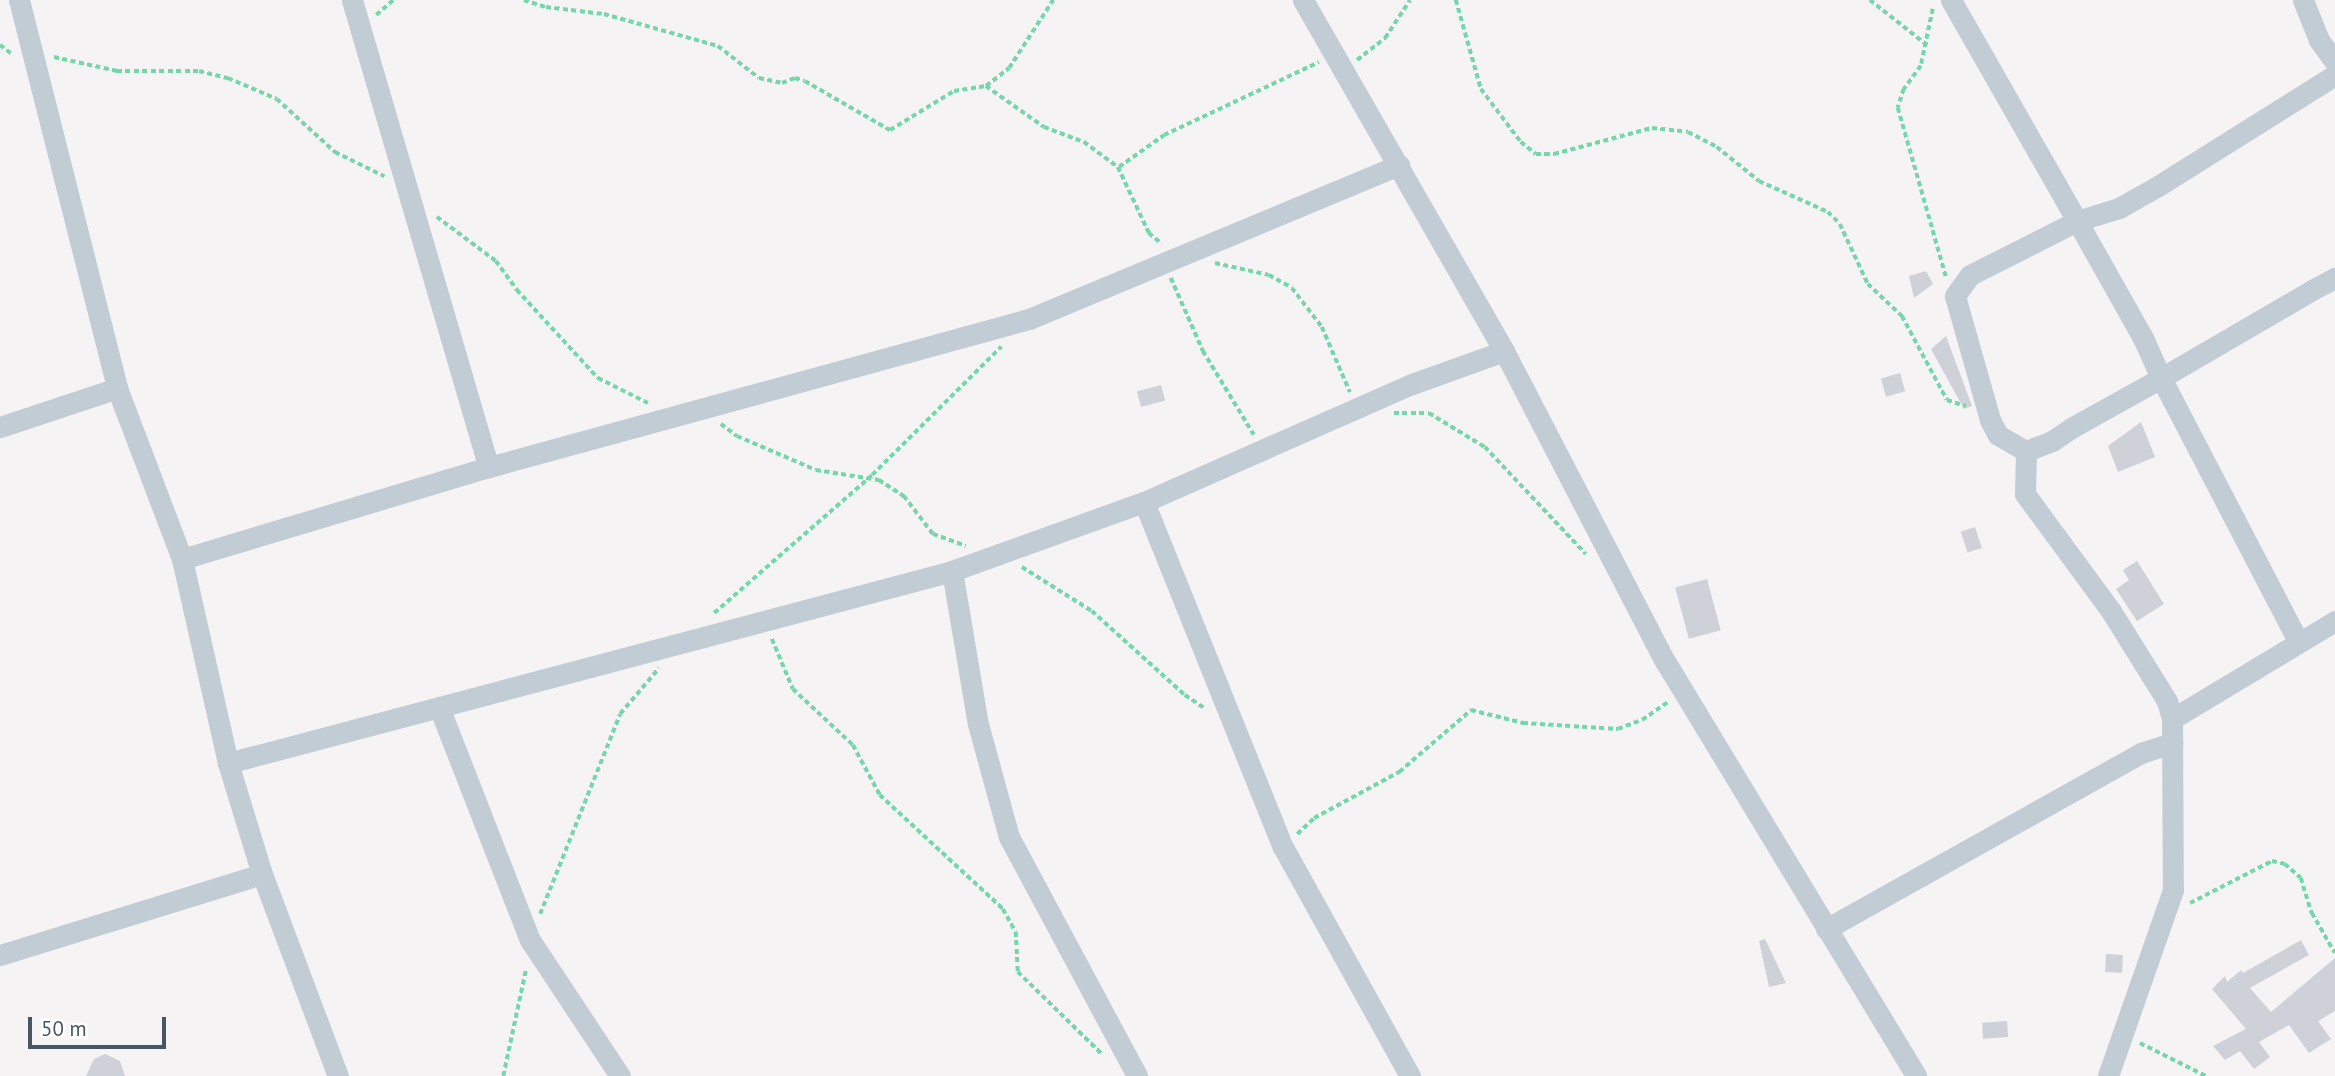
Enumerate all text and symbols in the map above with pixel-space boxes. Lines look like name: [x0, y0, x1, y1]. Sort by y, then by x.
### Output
scale bar: [32, 1002, 170, 1046]
text: 50 m: [41, 1015, 87, 1042]

